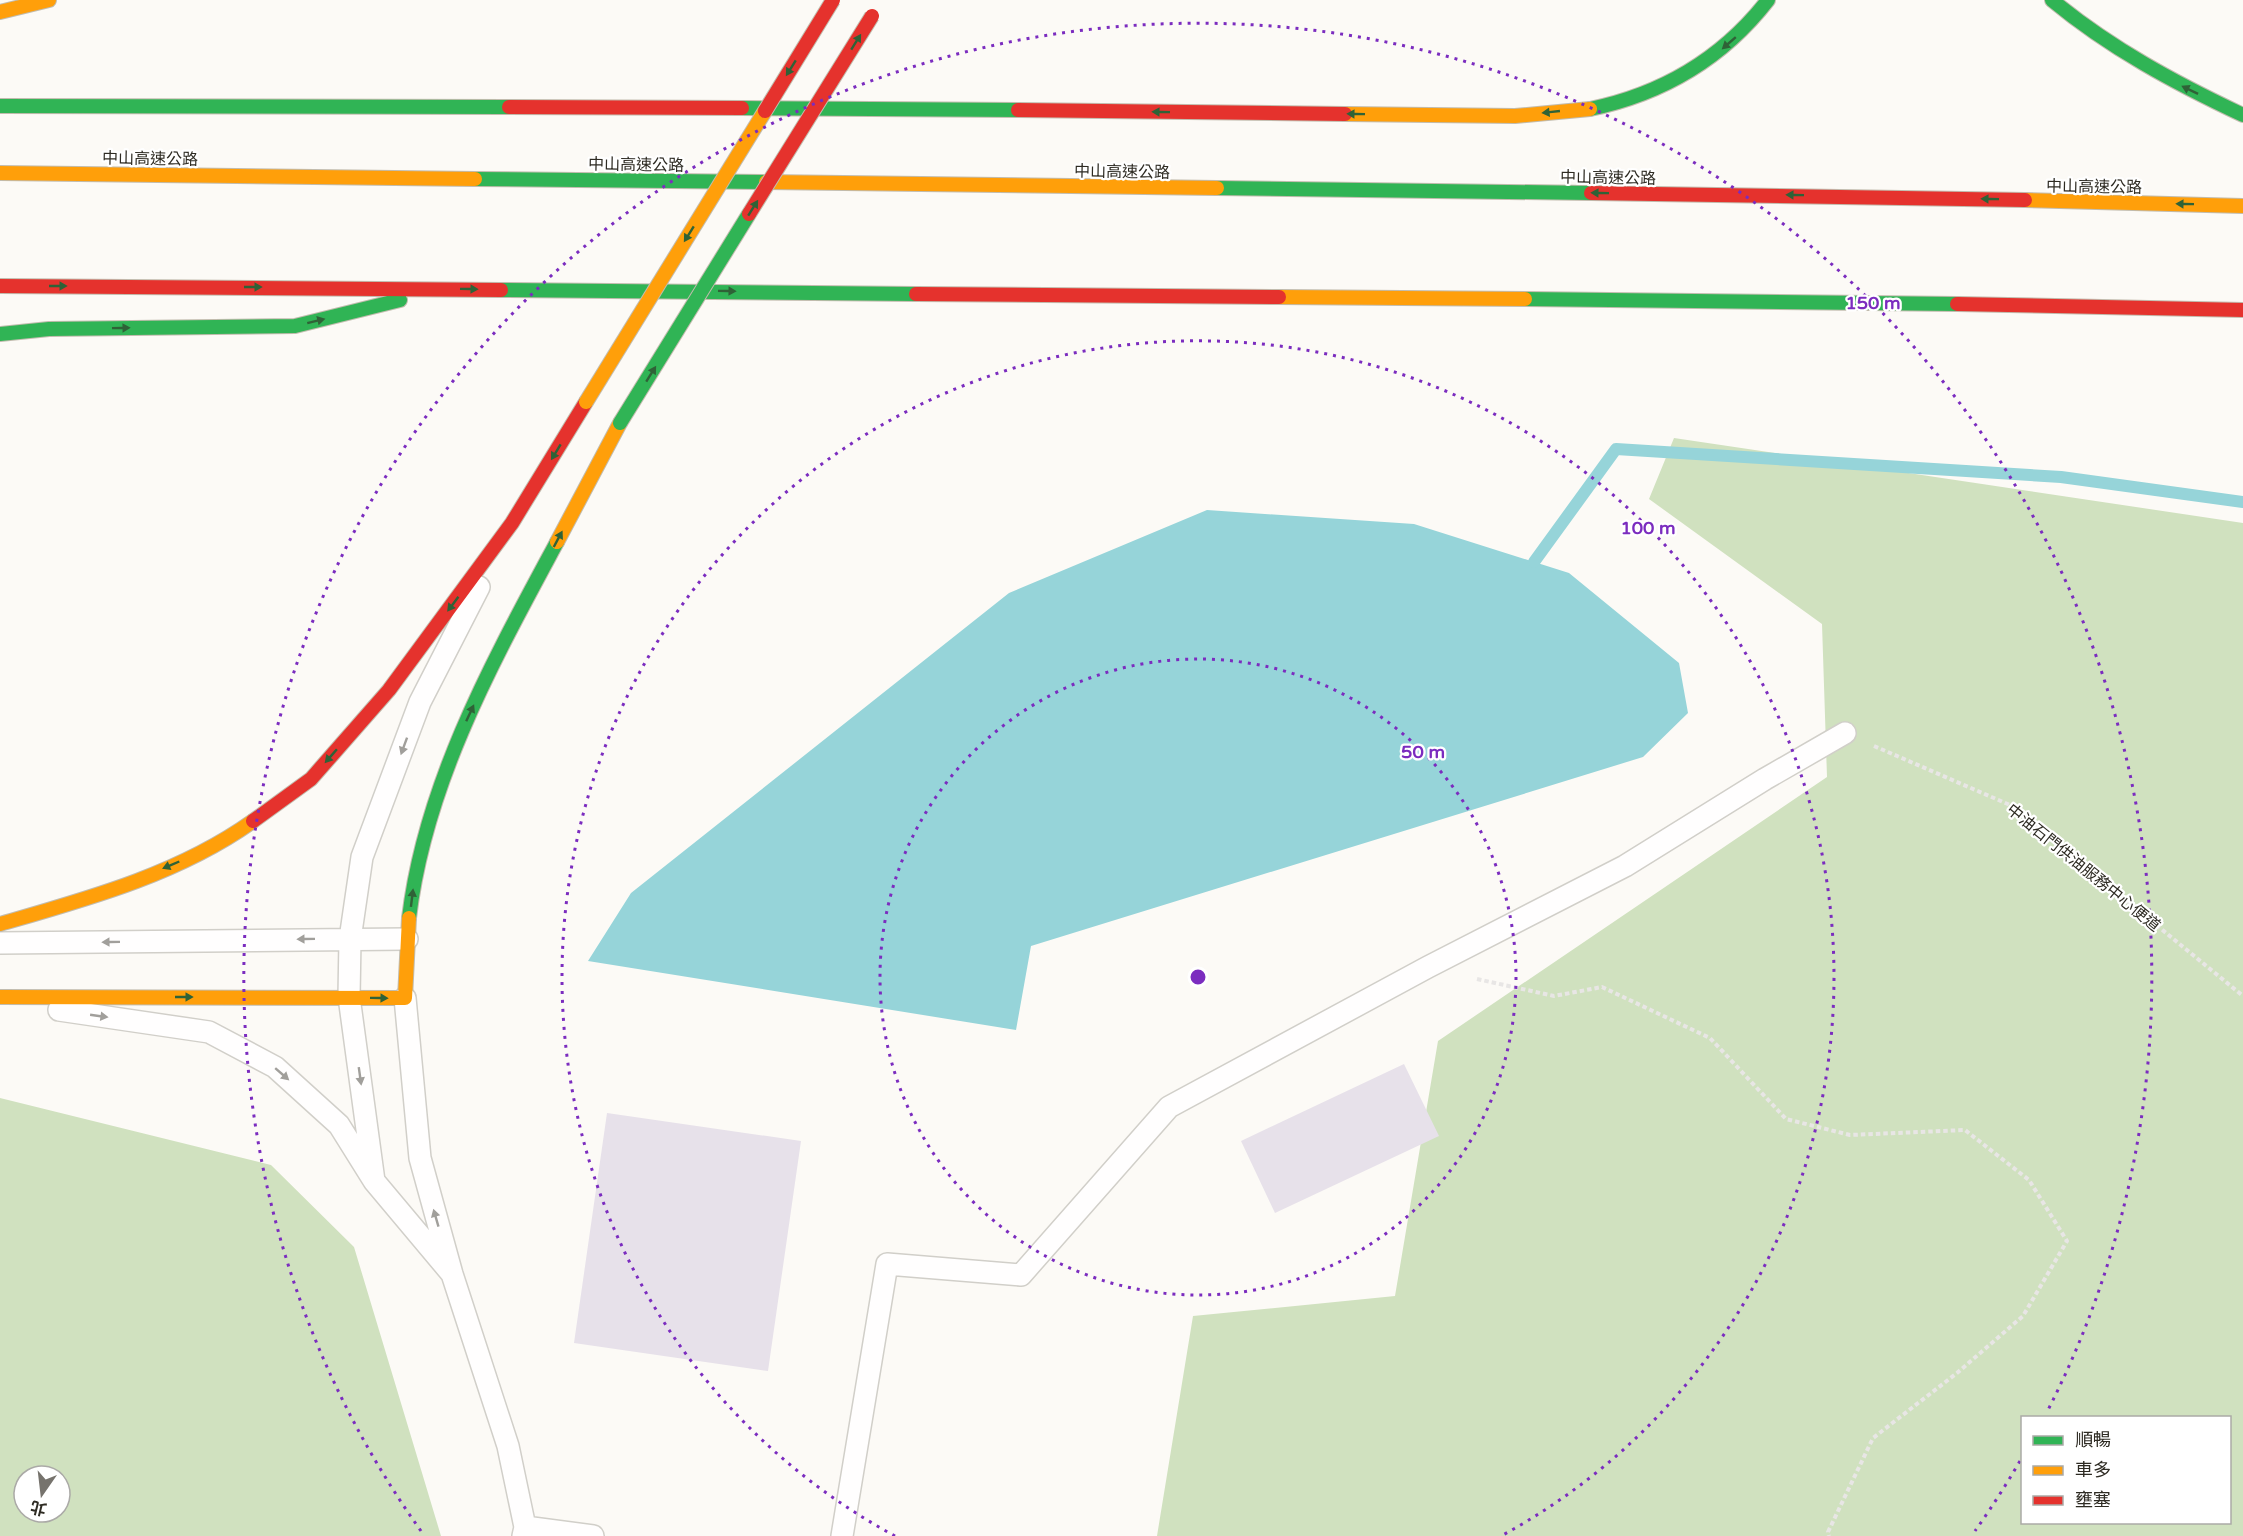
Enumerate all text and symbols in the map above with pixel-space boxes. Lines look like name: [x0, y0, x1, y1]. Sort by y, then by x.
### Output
one-way arrow: [850, 34, 861, 50]
one-way arrow: [1722, 36, 1737, 49]
one-way arrow: [786, 60, 797, 76]
one-way arrow: [2182, 85, 2199, 95]
one-way arrow: [1152, 107, 1171, 117]
one-way arrow: [1541, 107, 1560, 117]
one-way arrow: [1347, 109, 1366, 119]
street label: 中山高速公路: [102, 148, 198, 170]
street label: 中山高速公路: [588, 154, 684, 176]
street label: 中山高速公路: [1074, 161, 1170, 183]
street label: 中山高速公路: [1560, 167, 1656, 189]
street label: 中山高速公路: [2046, 176, 2142, 198]
one-way arrow: [1590, 188, 1609, 198]
one-way arrow: [1785, 191, 1804, 200]
one-way arrow: [1980, 195, 1999, 204]
one-way arrow: [748, 200, 759, 216]
one-way arrow: [2175, 200, 2194, 209]
one-way arrow: [684, 226, 695, 242]
one-way arrow: [49, 281, 68, 291]
one-way arrow: [244, 282, 263, 292]
one-way arrow: [460, 284, 479, 294]
one-way arrow: [718, 287, 737, 296]
text: 150 m: [1845, 292, 1901, 314]
one-way arrow: [306, 316, 325, 326]
one-way arrow: [112, 323, 131, 333]
one-way arrow: [645, 365, 656, 382]
one-way arrow: [550, 444, 561, 460]
text: 100 m: [1620, 517, 1676, 539]
one-way arrow: [553, 530, 563, 547]
one-way arrow: [447, 597, 459, 612]
one-way arrow: [466, 705, 475, 722]
one-way arrow: [399, 737, 408, 755]
text: 50 m: [1401, 741, 1445, 763]
one-way arrow: [325, 748, 338, 763]
street label: 中油石門供油服務中心便道: [2002, 800, 2164, 936]
one-way arrow: [162, 860, 180, 870]
one-way arrow: [407, 888, 416, 907]
one-way arrow: [297, 934, 316, 944]
one-way arrow: [102, 937, 121, 946]
centre of rings: [1188, 967, 1208, 987]
one-way arrow: [175, 992, 194, 1002]
one-way arrow: [370, 993, 389, 1003]
one-way arrow: [90, 1011, 109, 1020]
one-way arrow: [274, 1067, 289, 1080]
one-way arrow: [355, 1067, 364, 1086]
one-way arrow: [431, 1209, 441, 1227]
legend: [2021, 1416, 2231, 1524]
text: 順暢: [2075, 1429, 2111, 1451]
text: 車多: [2075, 1459, 2111, 1481]
north arrow: [12, 1464, 72, 1524]
text: 壅塞: [2075, 1489, 2111, 1511]
text: 北: [28, 1496, 49, 1519]

